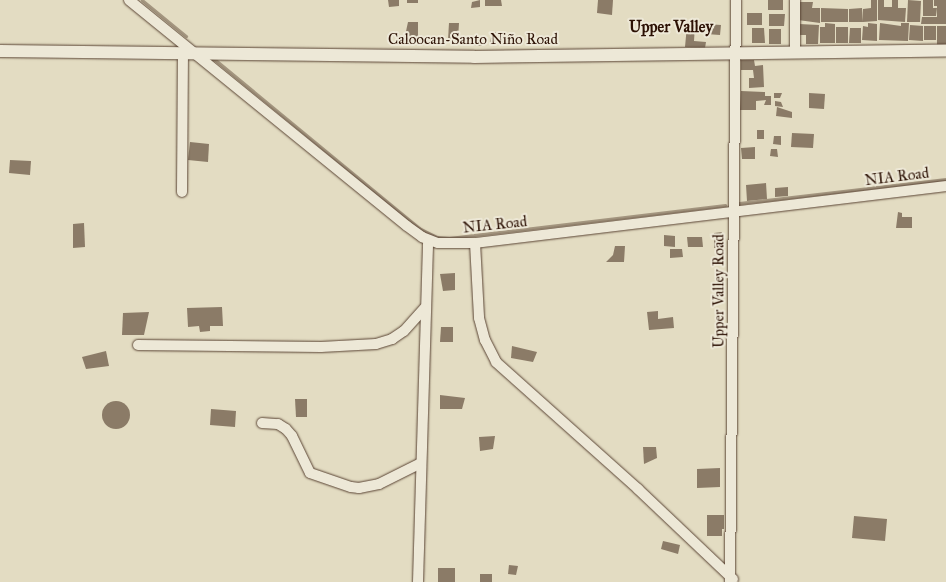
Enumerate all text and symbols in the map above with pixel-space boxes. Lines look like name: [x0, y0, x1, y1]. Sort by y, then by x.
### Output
district label: Upper Valley: [629, 17, 713, 37]
street label: Caloocan-Santo Niño Road: [388, 31, 558, 49]
street label: NIA Road: [864, 164, 930, 190]
street label: NIA Road: [462, 213, 528, 237]
street label: Upper Valley Road: [710, 234, 728, 348]

